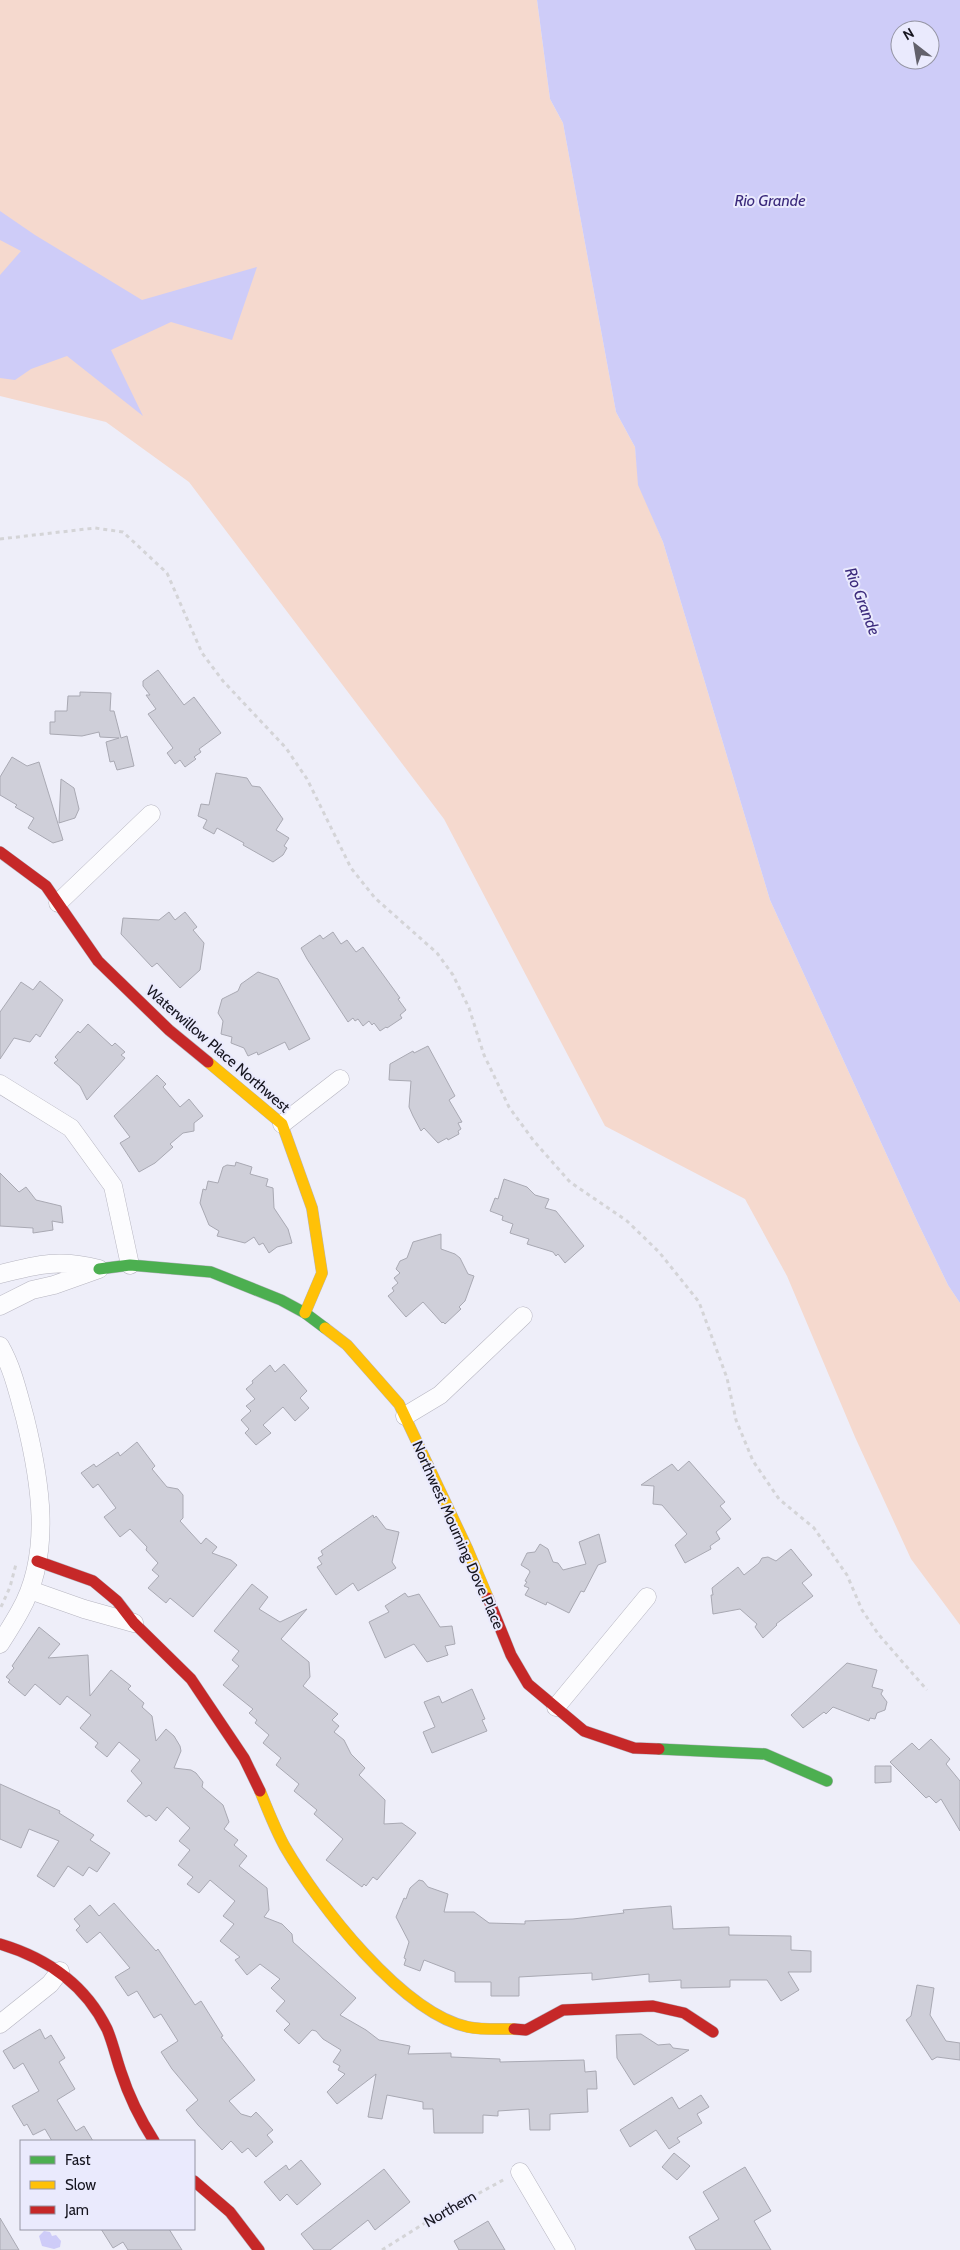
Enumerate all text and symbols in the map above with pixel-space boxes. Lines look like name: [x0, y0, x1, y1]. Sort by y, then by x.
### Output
north arrow: [890, 20, 940, 70]
text: N: [899, 24, 917, 44]
water label: Rio Grande: [734, 191, 806, 210]
water label: Rio Grande: [841, 565, 884, 638]
street label: Waterwillow Place Northwest: [142, 982, 294, 1116]
street label: Northwest Mourning Dove Place: [408, 1438, 508, 1632]
legend: [20, 2140, 195, 2230]
text: Fast: [65, 2151, 90, 2169]
text: Slow: [65, 2176, 96, 2194]
street label: Northern: [421, 2187, 479, 2231]
text: Jam: [64, 2201, 89, 2219]

